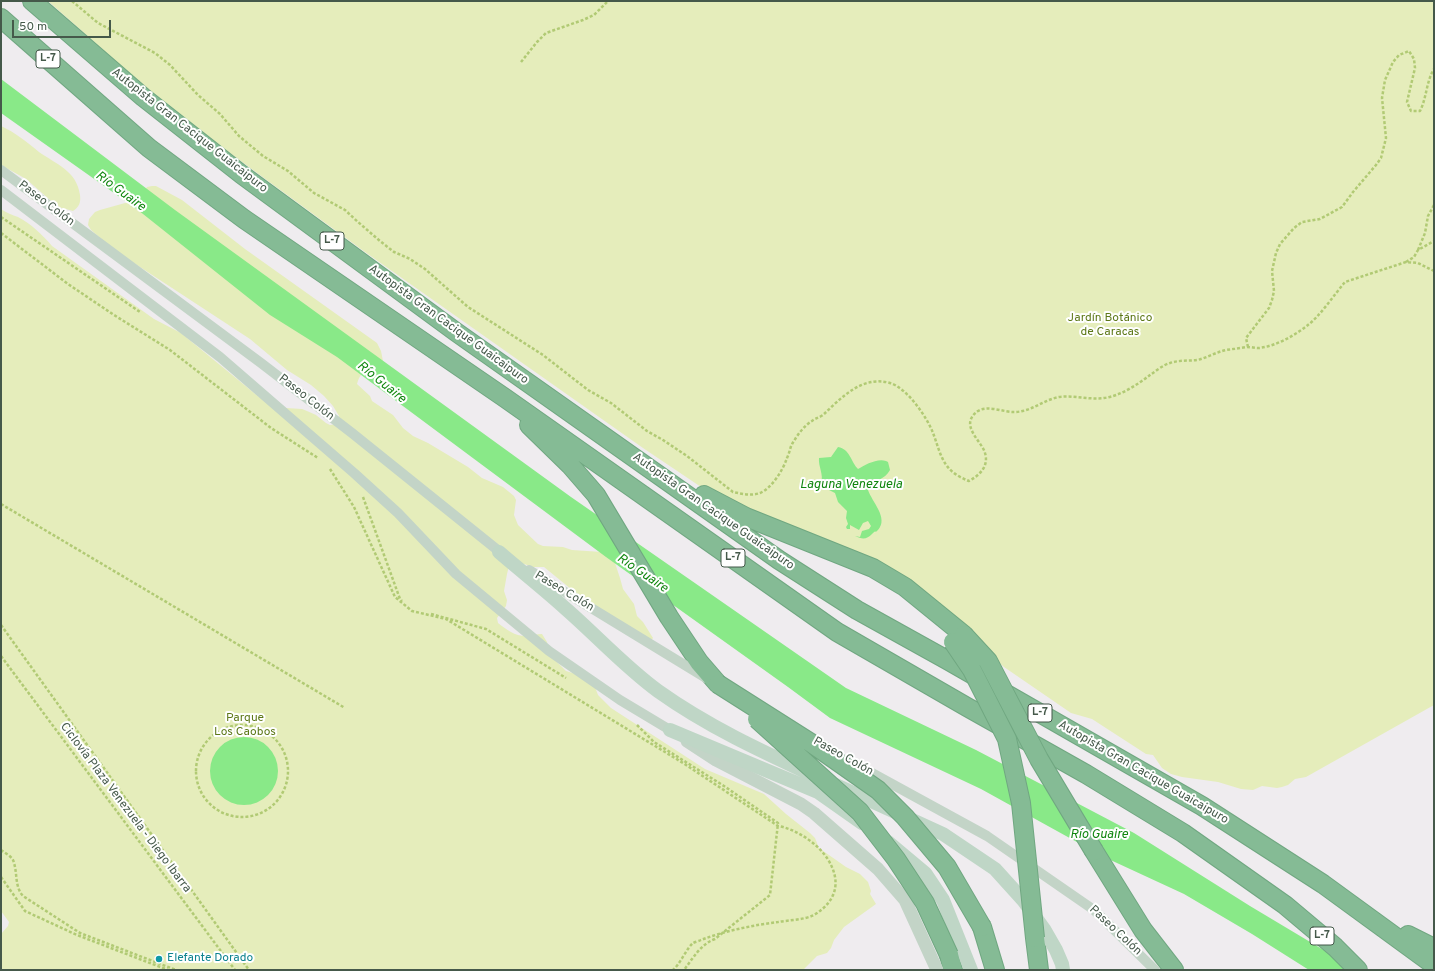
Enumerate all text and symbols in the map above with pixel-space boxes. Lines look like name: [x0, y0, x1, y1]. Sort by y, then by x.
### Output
scale bar: [14, 12, 113, 38]
text: 50 m: [19, 19, 47, 35]
road number: L-7: [36, 50, 60, 68]
street label: Autopista Gran Cacique Guaicaipuro: [108, 66, 270, 196]
water label: Río Guaire: [92, 169, 148, 215]
street label: Paseo Colón: [15, 178, 77, 230]
road number: L-7: [320, 232, 344, 250]
street label: Autopista Gran Cacique Guaicaipuro: [365, 262, 531, 388]
park label: Jardín Botánico de Caracas: [1068, 312, 1152, 340]
water label: Río Guaire: [354, 359, 408, 407]
street label: Paseo Colón: [275, 372, 337, 424]
street label: Autopista Gran Cacique Guaicaipuro: [629, 450, 797, 574]
water label: Laguna Venezuela: [800, 477, 902, 493]
road number: L-7: [721, 549, 745, 567]
water label: Río Guaire: [614, 551, 670, 597]
street label: Paseo Colón: [532, 569, 596, 615]
road number: L-7: [1028, 704, 1052, 722]
park label: Parque Los Caobos: [214, 712, 276, 740]
street label: Autopista Gran Cacique Guaicaipuro: [1055, 718, 1231, 828]
street label: Ciclovía Plaza Venezuela - Diego Ibarra: [56, 720, 194, 896]
street label: Paseo Colón: [810, 735, 876, 779]
water label: Río Guaire: [1070, 827, 1128, 843]
street label: Paseo Colón: [1086, 903, 1144, 959]
road number: L-7: [1310, 927, 1334, 945]
place label: Elefante Dorado: [167, 952, 253, 966]
marker: Elefante Dorado: [154, 954, 164, 964]

